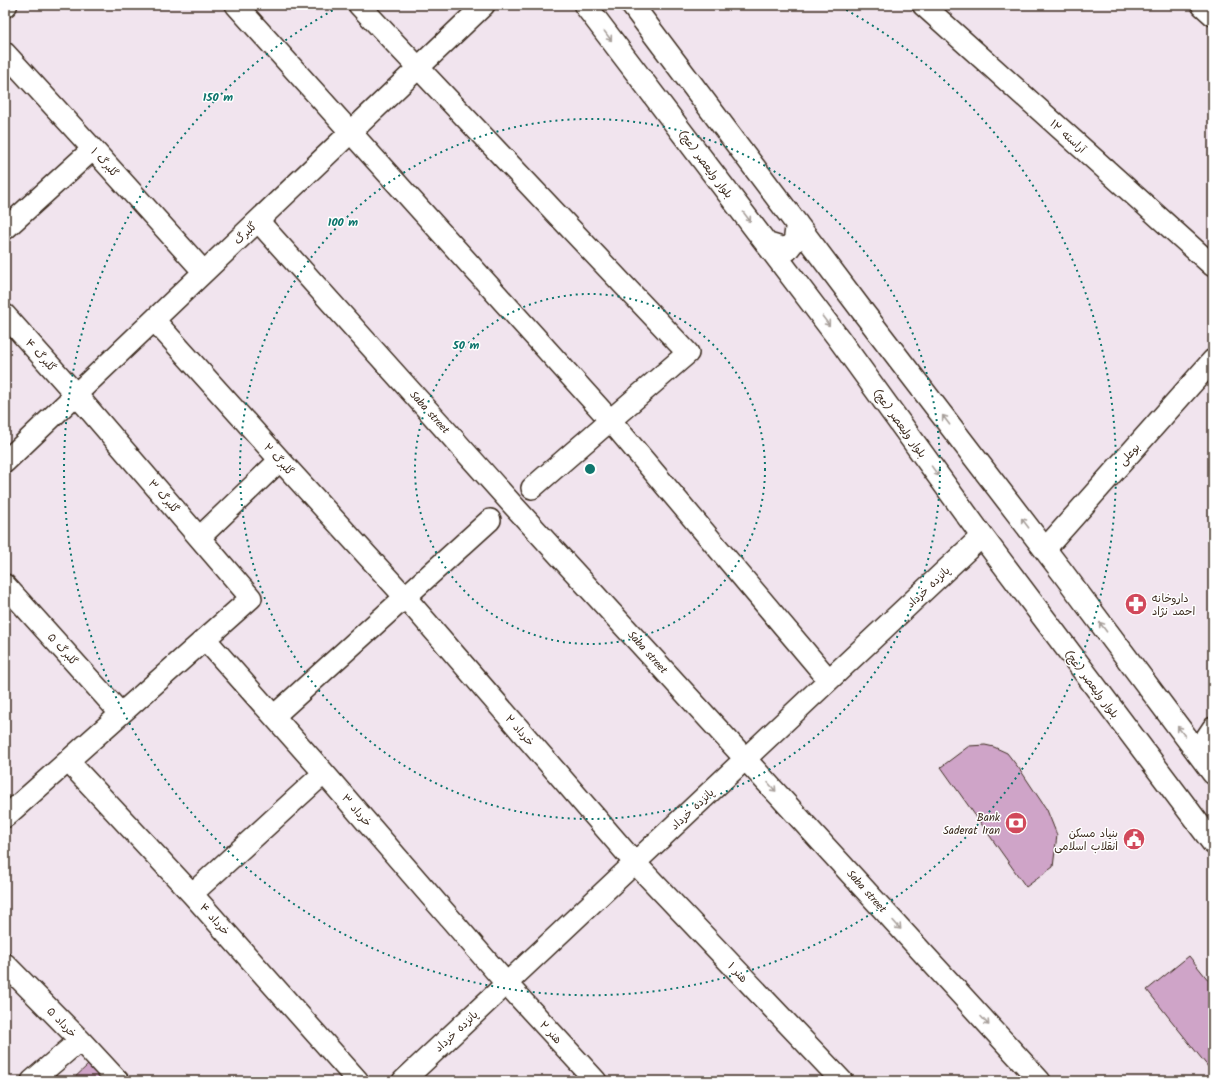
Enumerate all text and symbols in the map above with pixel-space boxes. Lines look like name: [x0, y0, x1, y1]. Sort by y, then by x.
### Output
one-way arrow: [604, 30, 613, 41]
text: 150 m: [203, 88, 233, 107]
street label: ۱۲ آراسته: [1045, 115, 1090, 159]
street label: بلوار ولیعصر (عج): [673, 126, 737, 203]
street label: گلبرگ ۱: [86, 144, 123, 182]
one-way arrow: [742, 212, 751, 223]
text: 100 m: [328, 213, 358, 232]
street label: گلبرگ: [230, 218, 262, 249]
one-way arrow: [821, 315, 830, 326]
street label: گلبرگ ۴: [20, 335, 60, 376]
text: 50 m: [452, 336, 480, 355]
street label: بلوار ولیعصر (عج): [868, 385, 931, 462]
street label: Saba street: [405, 387, 454, 439]
one-way arrow: [942, 414, 950, 425]
street label: گلبرگ ۲: [259, 439, 298, 480]
street label: بوعلی: [1115, 439, 1145, 470]
centre of rings: [583, 462, 597, 476]
one-way arrow: [931, 466, 939, 477]
street label: گلبرگ ۳: [143, 476, 183, 518]
one-way arrow: [1021, 517, 1029, 528]
street label: پانزده خرداد: [903, 563, 955, 613]
place label: داروخانه احمد نژاد: [1152, 590, 1195, 621]
pharmacy icon: داروخانه احمد نژاد: [1123, 591, 1149, 617]
one-way arrow: [1099, 621, 1108, 632]
street label: Saba street: [623, 627, 672, 679]
street label: گلبرگ ۵: [43, 629, 82, 670]
street label: بلوار ولیعصر (عج): [1059, 646, 1123, 723]
street label: خرداد ۲: [500, 711, 538, 751]
one-way arrow: [1177, 725, 1185, 736]
one-way arrow: [767, 782, 776, 793]
street label: پانزده خرداد: [667, 785, 719, 835]
street label: خرداد ۳: [337, 790, 376, 831]
place label: Bank Saderat Iran: [943, 809, 1001, 840]
bank icon: Bank Saderat Iran: [1003, 810, 1029, 836]
place label: بنیاد مسکن انقلاب اسلامی: [1054, 825, 1118, 856]
public building icon: بنیاد مسکن انقلاب اسلامی: [1121, 826, 1147, 852]
street label: Saba street: [842, 866, 891, 918]
street label: خرداد ۴: [195, 900, 234, 940]
one-way arrow: [893, 919, 902, 930]
street label: هنر ۱: [723, 958, 752, 987]
street label: خرداد ۵: [42, 1003, 81, 1042]
street label: پانزده خرداد: [431, 1007, 483, 1057]
one-way arrow: [980, 1015, 989, 1025]
street label: هنر ۲: [535, 1017, 566, 1048]

